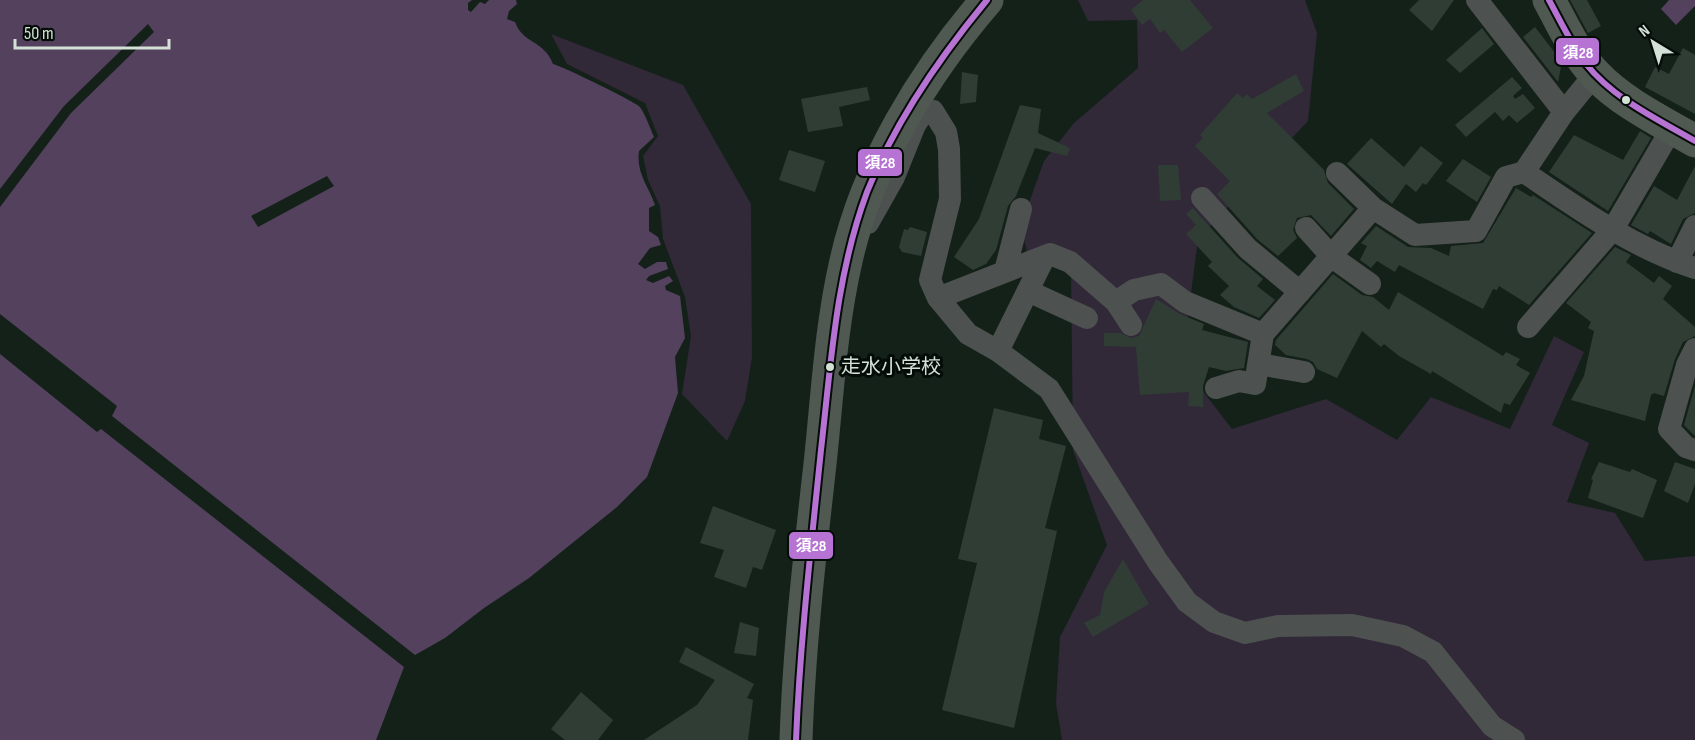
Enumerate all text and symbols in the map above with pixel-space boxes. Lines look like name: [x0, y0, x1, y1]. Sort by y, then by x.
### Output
scale bar: [15, 12, 170, 50]
north arrow: [1623, 12, 1683, 72]
text: N: [1635, 21, 1654, 41]
text: 50 m: [24, 23, 54, 44]
line badge: 須28: [1555, 37, 1600, 66]
text: 須28: [1563, 44, 1594, 63]
unlabelled marker: [1620, 94, 1632, 106]
line badge: 須28: [857, 148, 903, 177]
text: 須28: [865, 154, 896, 173]
place label: 走水小学校: [841, 355, 941, 379]
marker: 走水小学校: [824, 361, 836, 373]
line badge: 須28: [788, 531, 834, 560]
text: 須28: [796, 537, 827, 556]

